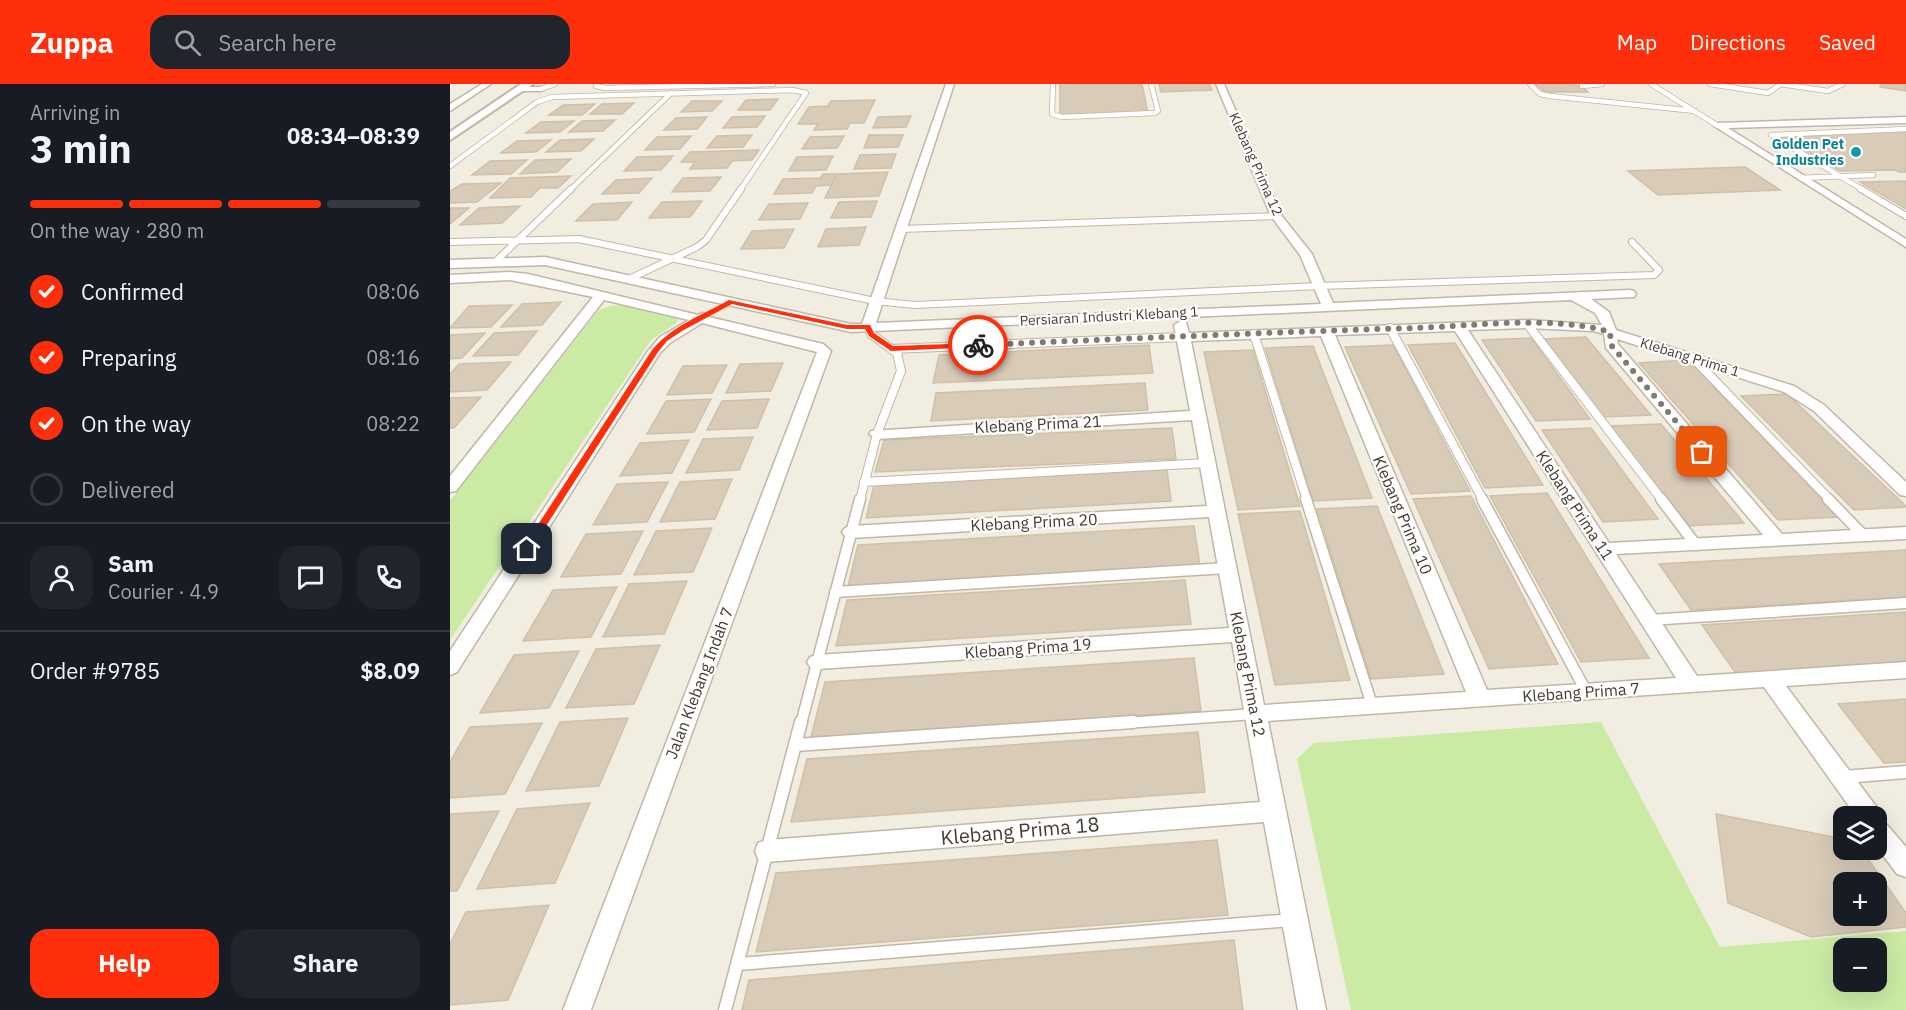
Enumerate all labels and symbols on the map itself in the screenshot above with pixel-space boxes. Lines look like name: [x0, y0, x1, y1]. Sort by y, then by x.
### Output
street label: Klebang Prima 12: [1225, 109, 1287, 219]
place label: Golden Pet Industries: [1772, 135, 1844, 169]
marker: Golden Pet Industries: [1849, 145, 1863, 159]
street label: Persiaran Industri Klebang 1: [1019, 302, 1199, 330]
courier: [948, 315, 1008, 375]
street label: Klebang Prima 1: [1638, 333, 1742, 381]
street label: Klebang Prima 21: [974, 411, 1102, 437]
pin: [1676, 426, 1727, 477]
street label: Klebang Prima 11: [1532, 446, 1618, 564]
street label: Klebang Prima 10: [1369, 452, 1437, 578]
street label: Klebang Prima 20: [970, 509, 1098, 535]
pin: [501, 523, 552, 574]
street label: Jalan Klebang Indah 7: [661, 604, 737, 762]
street label: Klebang Prima 12: [1226, 610, 1270, 738]
street label: Klebang Prima 19: [964, 634, 1092, 662]
street label: Klebang Prima 7: [1522, 678, 1640, 706]
street label: Klebang Prima 18: [940, 810, 1100, 851]

